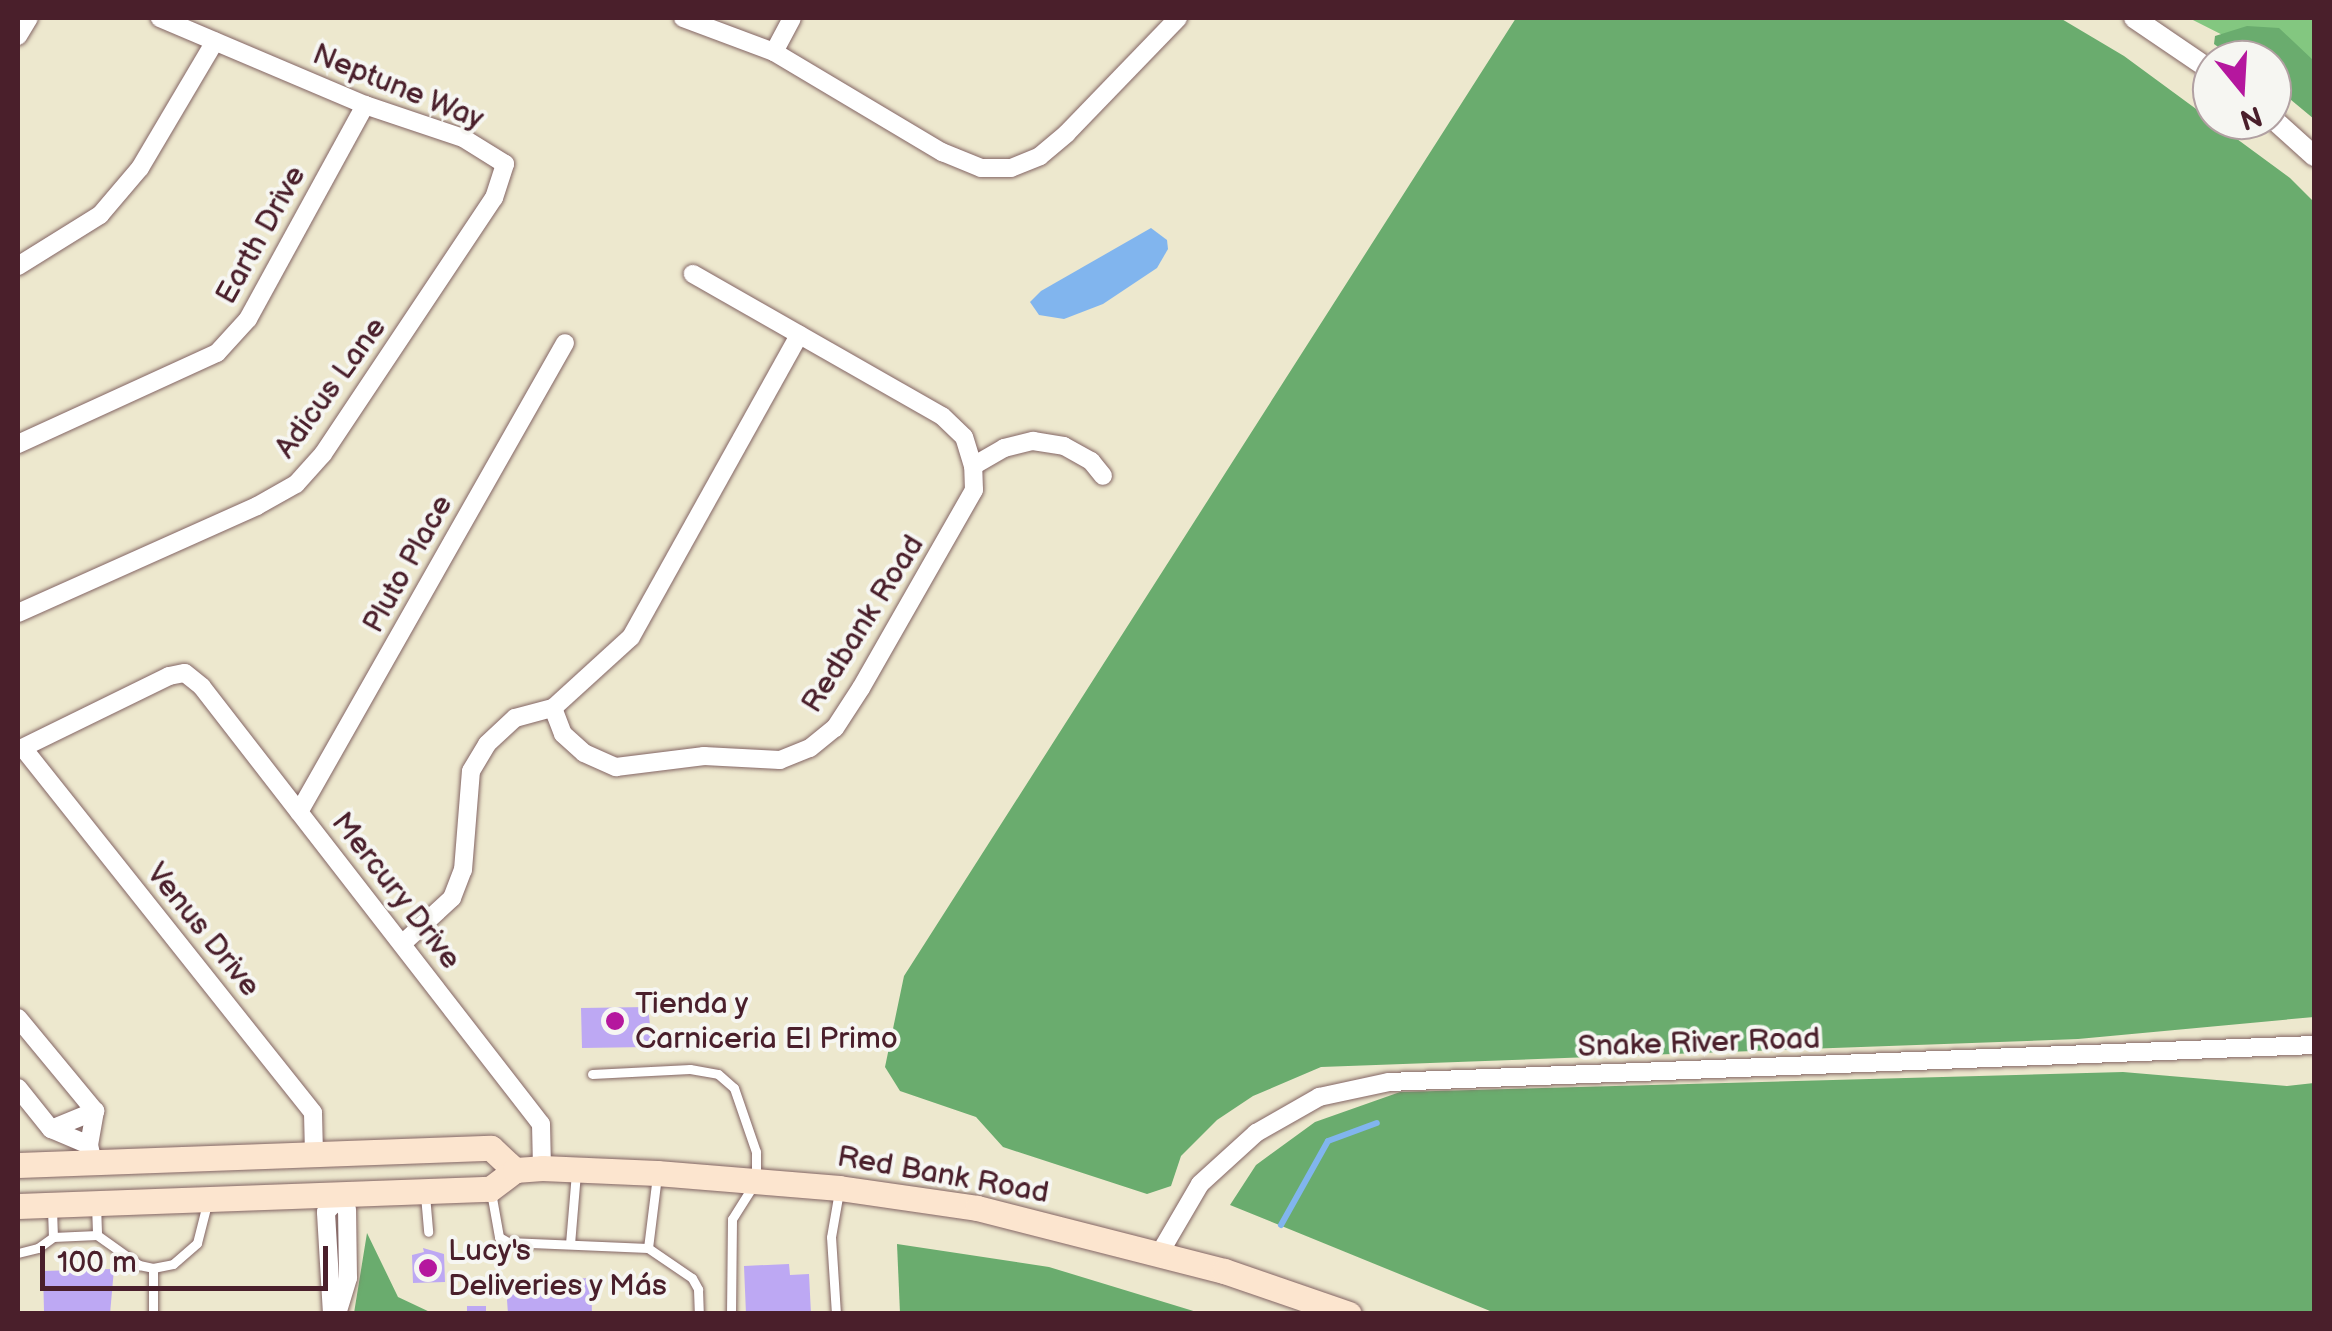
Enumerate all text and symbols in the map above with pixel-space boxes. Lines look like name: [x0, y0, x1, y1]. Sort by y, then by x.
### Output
street label: Neptune Way: [307, 36, 489, 138]
north arrow: [2192, 40, 2292, 140]
text: N: [2236, 98, 2266, 136]
street label: Earth Drive: [208, 160, 314, 310]
street label: Adicus Lane: [268, 310, 394, 466]
street label: Pluto Place: [355, 489, 461, 639]
street label: Redbank Road: [794, 529, 932, 719]
street label: Mercury Drive: [323, 805, 469, 977]
street label: Venus Drive: [138, 856, 268, 1004]
place label: Tienda y Carniceria El Primo: [635, 986, 898, 1056]
marker: Tienda y Carniceria El Primo: [604, 1010, 626, 1032]
street label: Snake River Road: [1577, 1021, 1821, 1065]
street label: Red Bank Road: [834, 1139, 1052, 1211]
scale bar: [45, 1226, 332, 1288]
place label: Lucy's Deliveries y Más: [448, 1233, 670, 1304]
text: 100 m: [57, 1245, 137, 1281]
marker: Lucy's Deliveries y Más: [417, 1257, 439, 1279]

